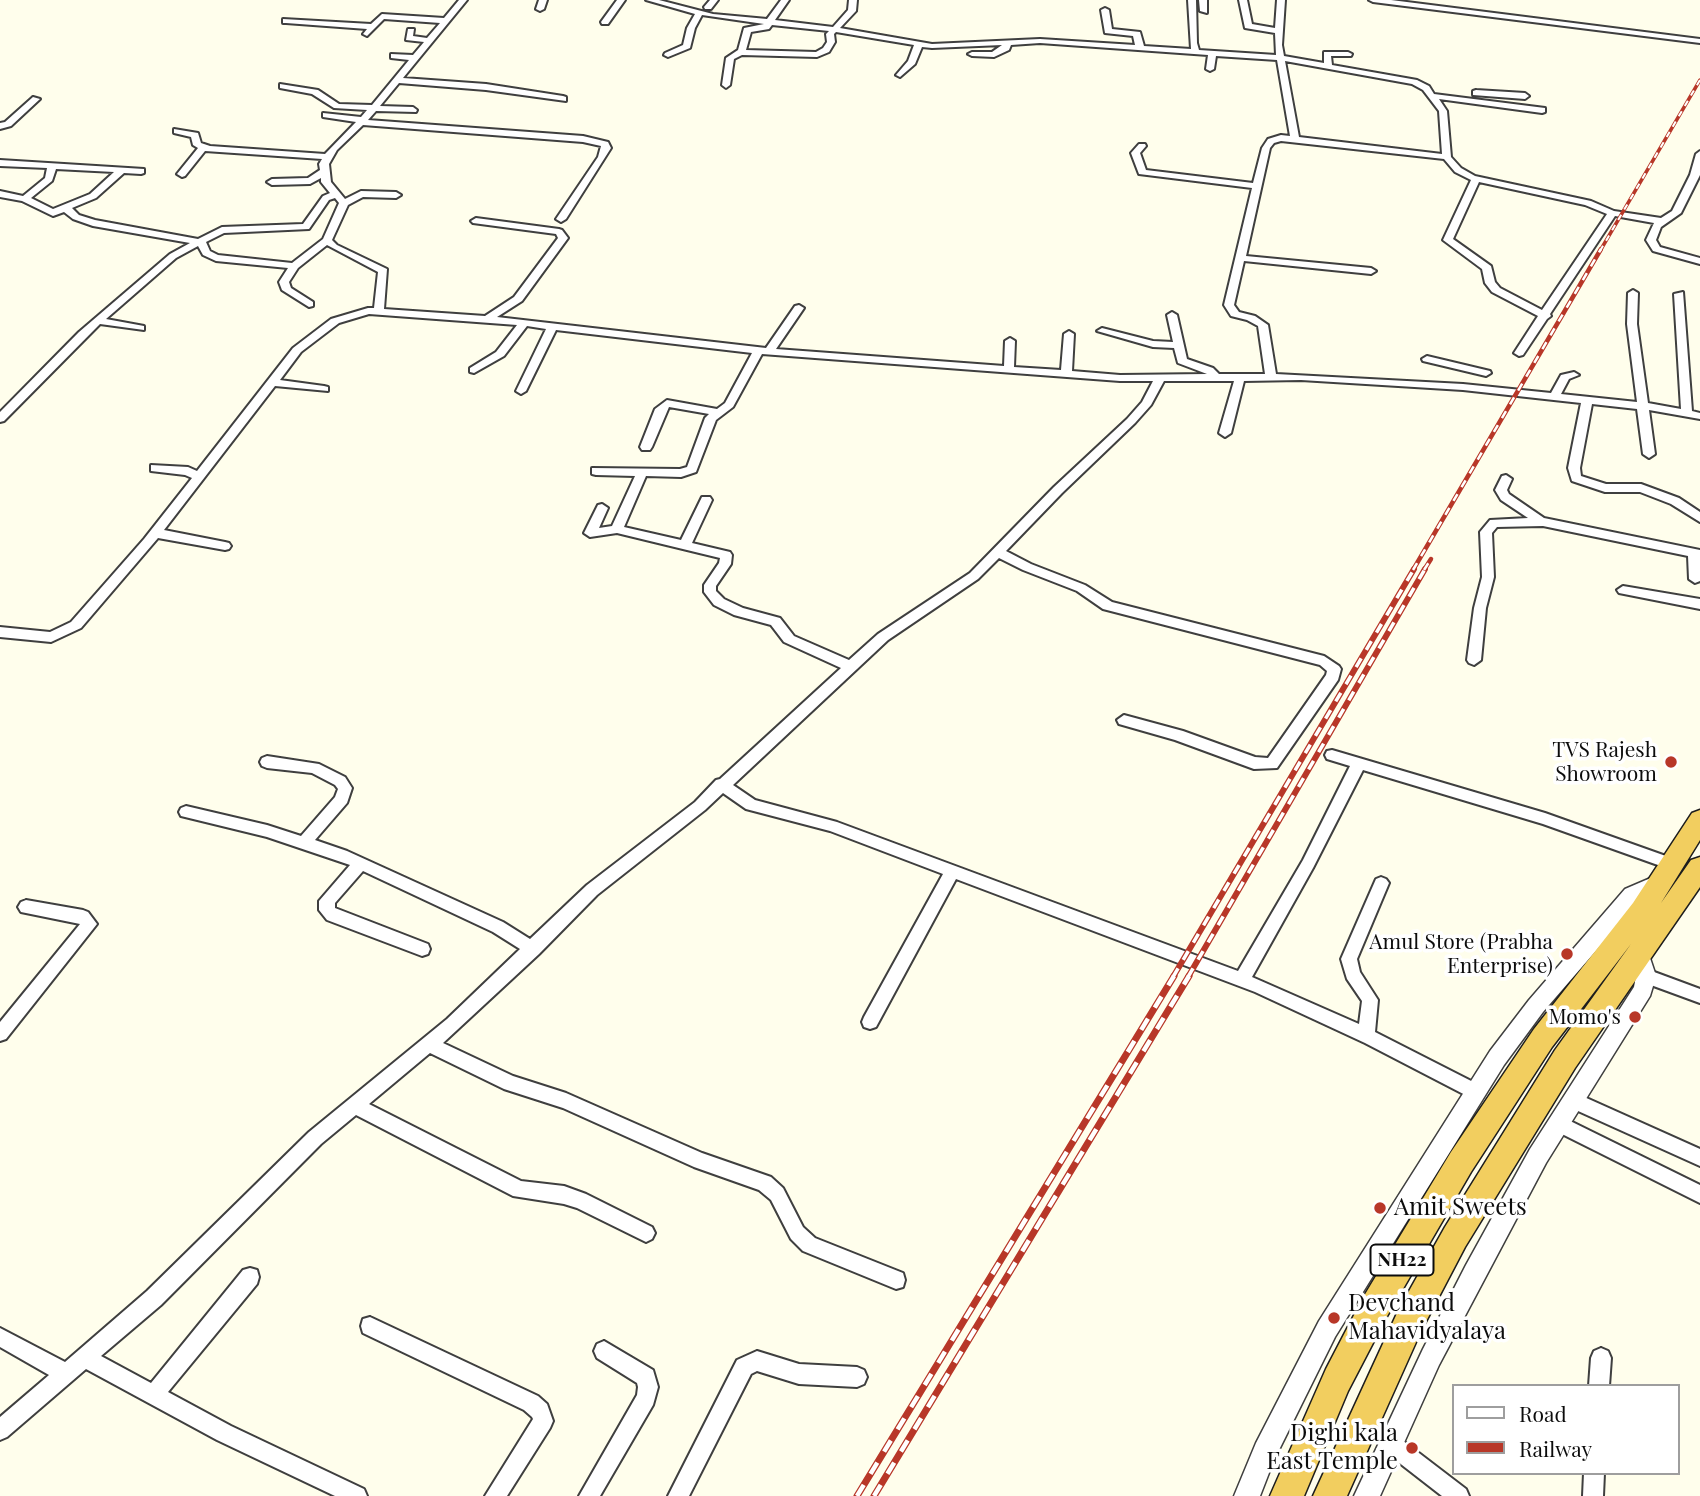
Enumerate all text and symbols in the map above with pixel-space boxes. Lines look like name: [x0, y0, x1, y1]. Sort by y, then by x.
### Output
place label: TVS Rajesh Showroom: [1552, 737, 1657, 787]
marker: TVS Rajesh Showroom: [1663, 754, 1679, 770]
place label: Amul Store (Prabha Enterprise): [1369, 929, 1553, 979]
marker: Amul Store (Prabha Enterprise): [1559, 946, 1575, 962]
place label: Momo's: [1548, 1004, 1621, 1030]
marker: Momo's: [1627, 1009, 1643, 1025]
place label: Amit Sweets: [1394, 1194, 1527, 1222]
marker: Amit Sweets: [1372, 1200, 1388, 1216]
road number: NH22: [1370, 1244, 1434, 1276]
place label: Devchand Mahavidyalaya: [1348, 1290, 1506, 1346]
marker: Devchand Mahavidyalaya: [1326, 1310, 1342, 1326]
legend: [1452, 1384, 1679, 1475]
text: Road: [1519, 1399, 1567, 1427]
place label: Dighi kala East Temple: [1266, 1420, 1398, 1476]
text: Railway: [1519, 1434, 1592, 1462]
marker: Dighi kala East Temple: [1404, 1440, 1420, 1456]

